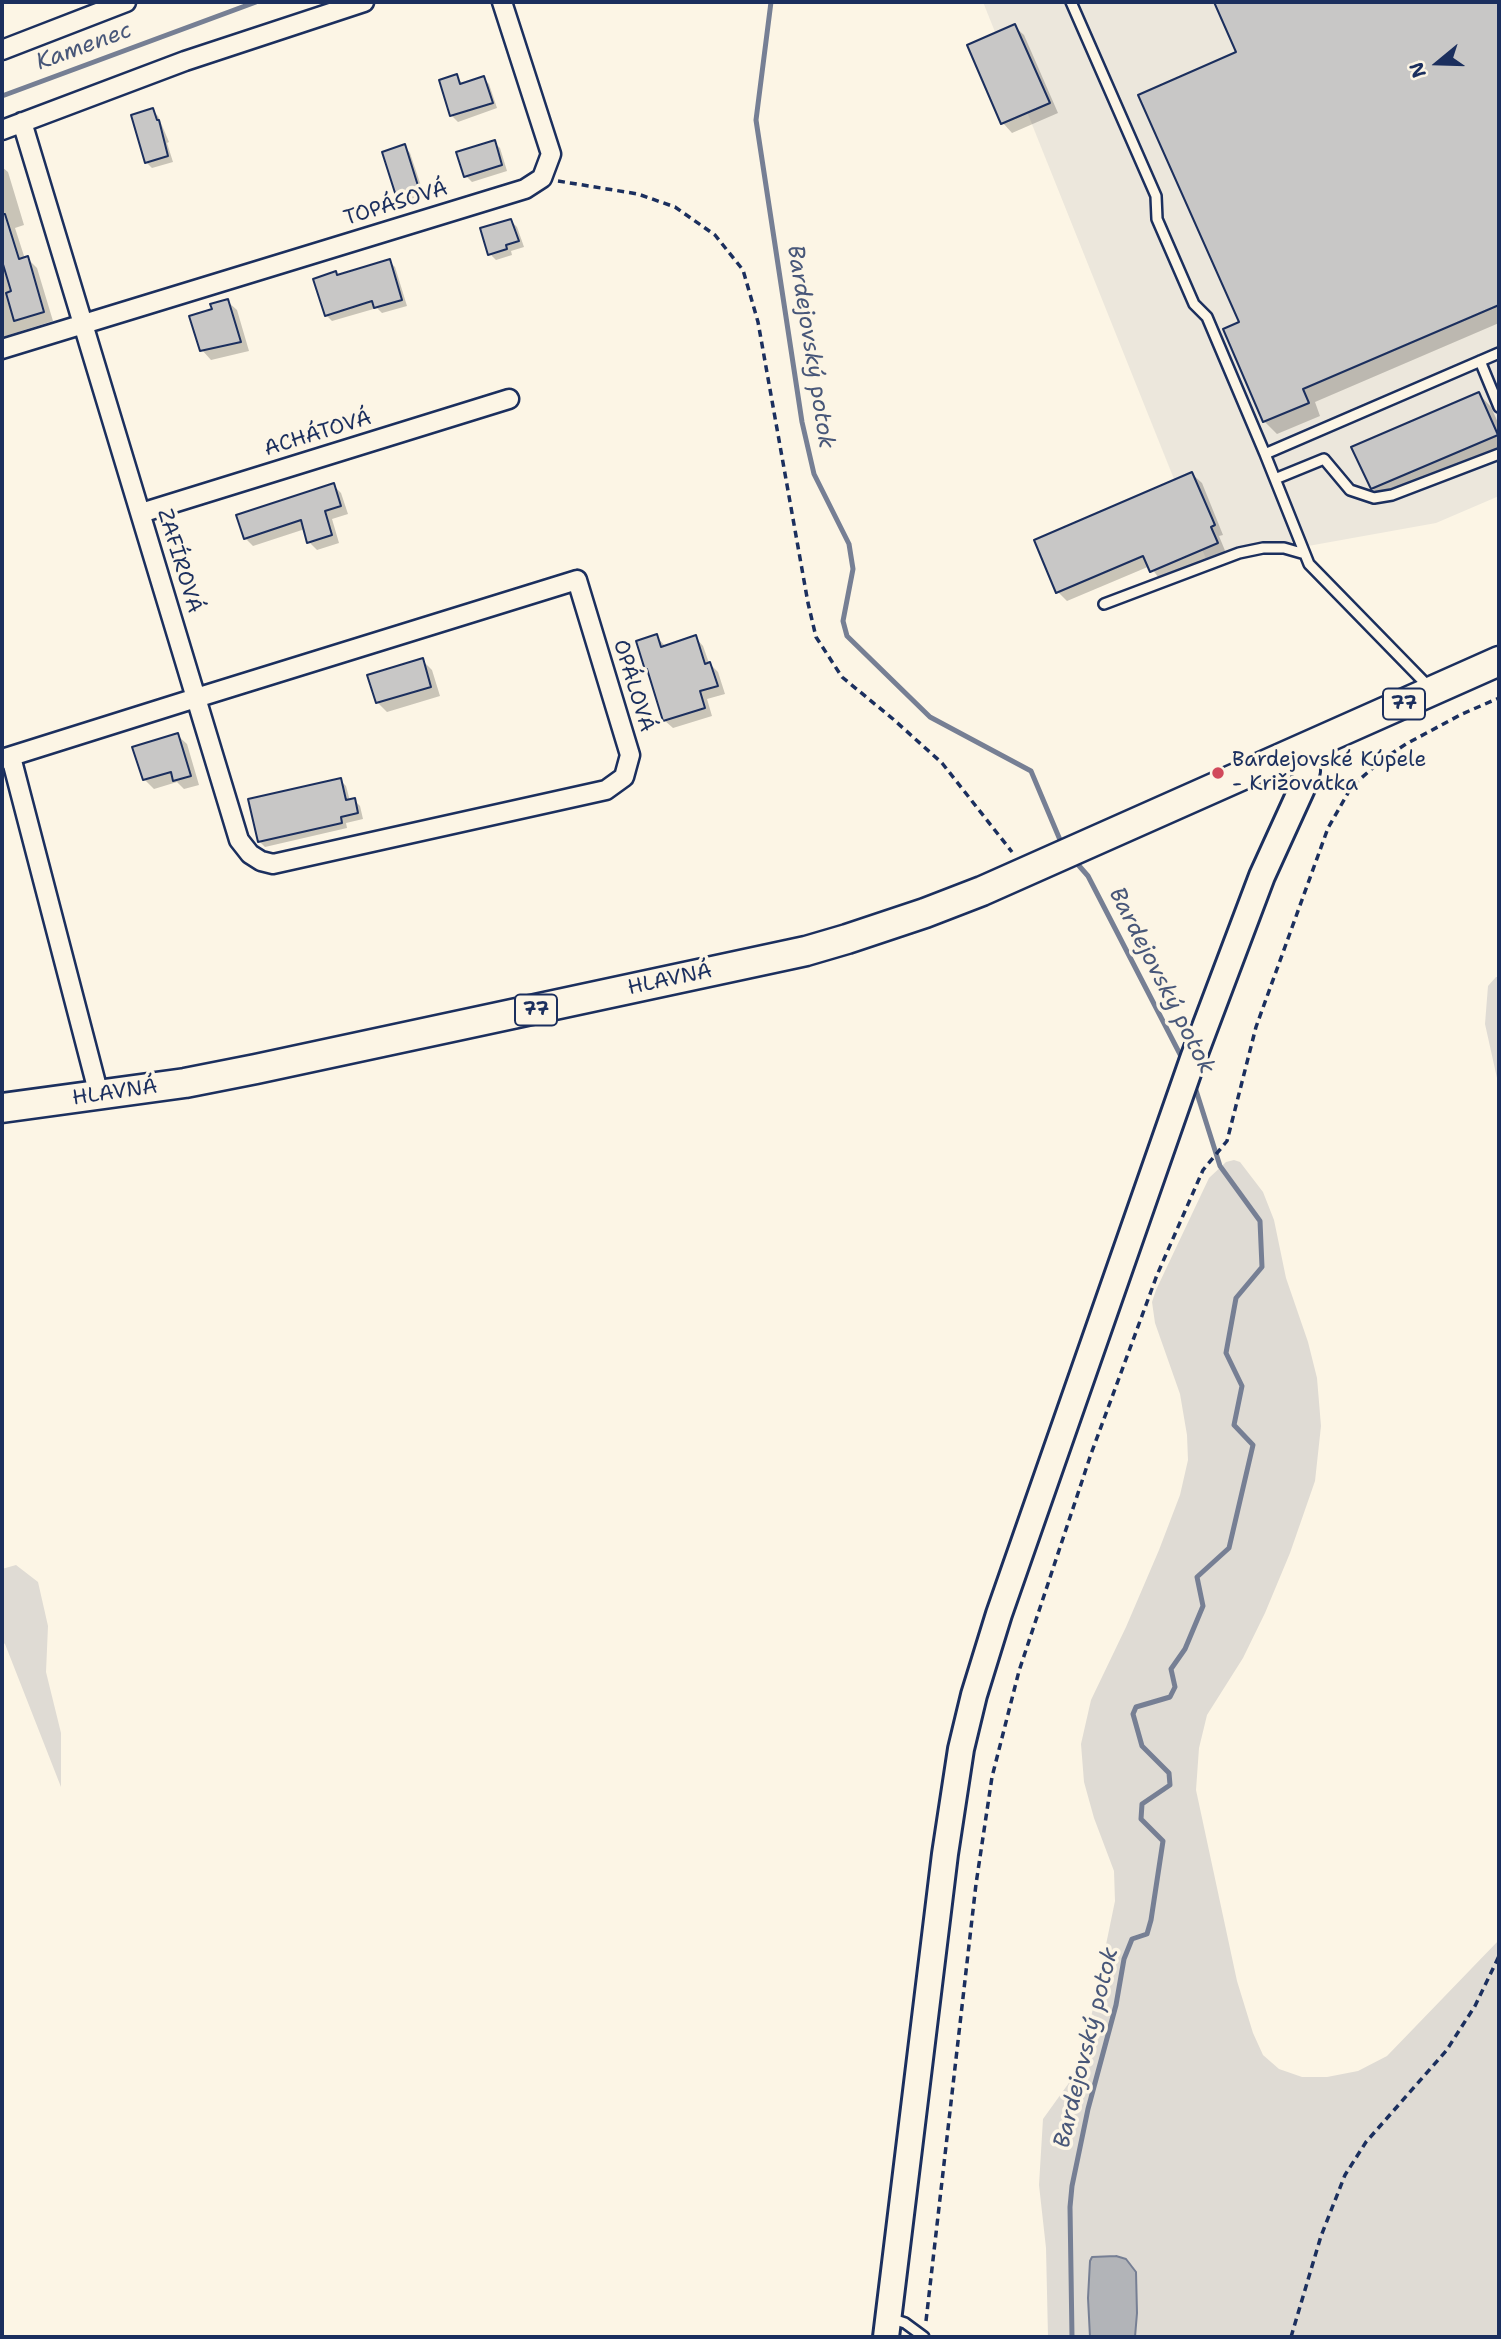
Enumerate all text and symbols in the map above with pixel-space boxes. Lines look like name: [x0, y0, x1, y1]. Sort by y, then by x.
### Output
water label: Kamenec: [32, 17, 136, 77]
north arrow: [1403, 28, 1473, 98]
text: N: [1403, 59, 1432, 81]
street label: TOPÁSOVÁ: [341, 176, 451, 232]
water label: Bardejovský potok: [780, 243, 840, 451]
street label: ACHÁTOVÁ: [261, 406, 375, 462]
street label: ZAFÍROVÁ: [151, 506, 207, 616]
street label: OPÁLOVÁ: [607, 637, 659, 735]
road number: 77: [1383, 688, 1425, 720]
place label: Bardejovské Kúpele - Križovatka: [1232, 748, 1426, 798]
marker: Bardejovské Kúpele - Križovatka: [1210, 765, 1226, 781]
water label: Bardejovský potok: [1102, 883, 1220, 1079]
street label: HLAVNÁ: [625, 959, 715, 1001]
road number: 77: [515, 994, 557, 1026]
street label: HLAVNÁ: [71, 1075, 159, 1111]
water label: Bardejovský potok: [1049, 1945, 1125, 2151]

